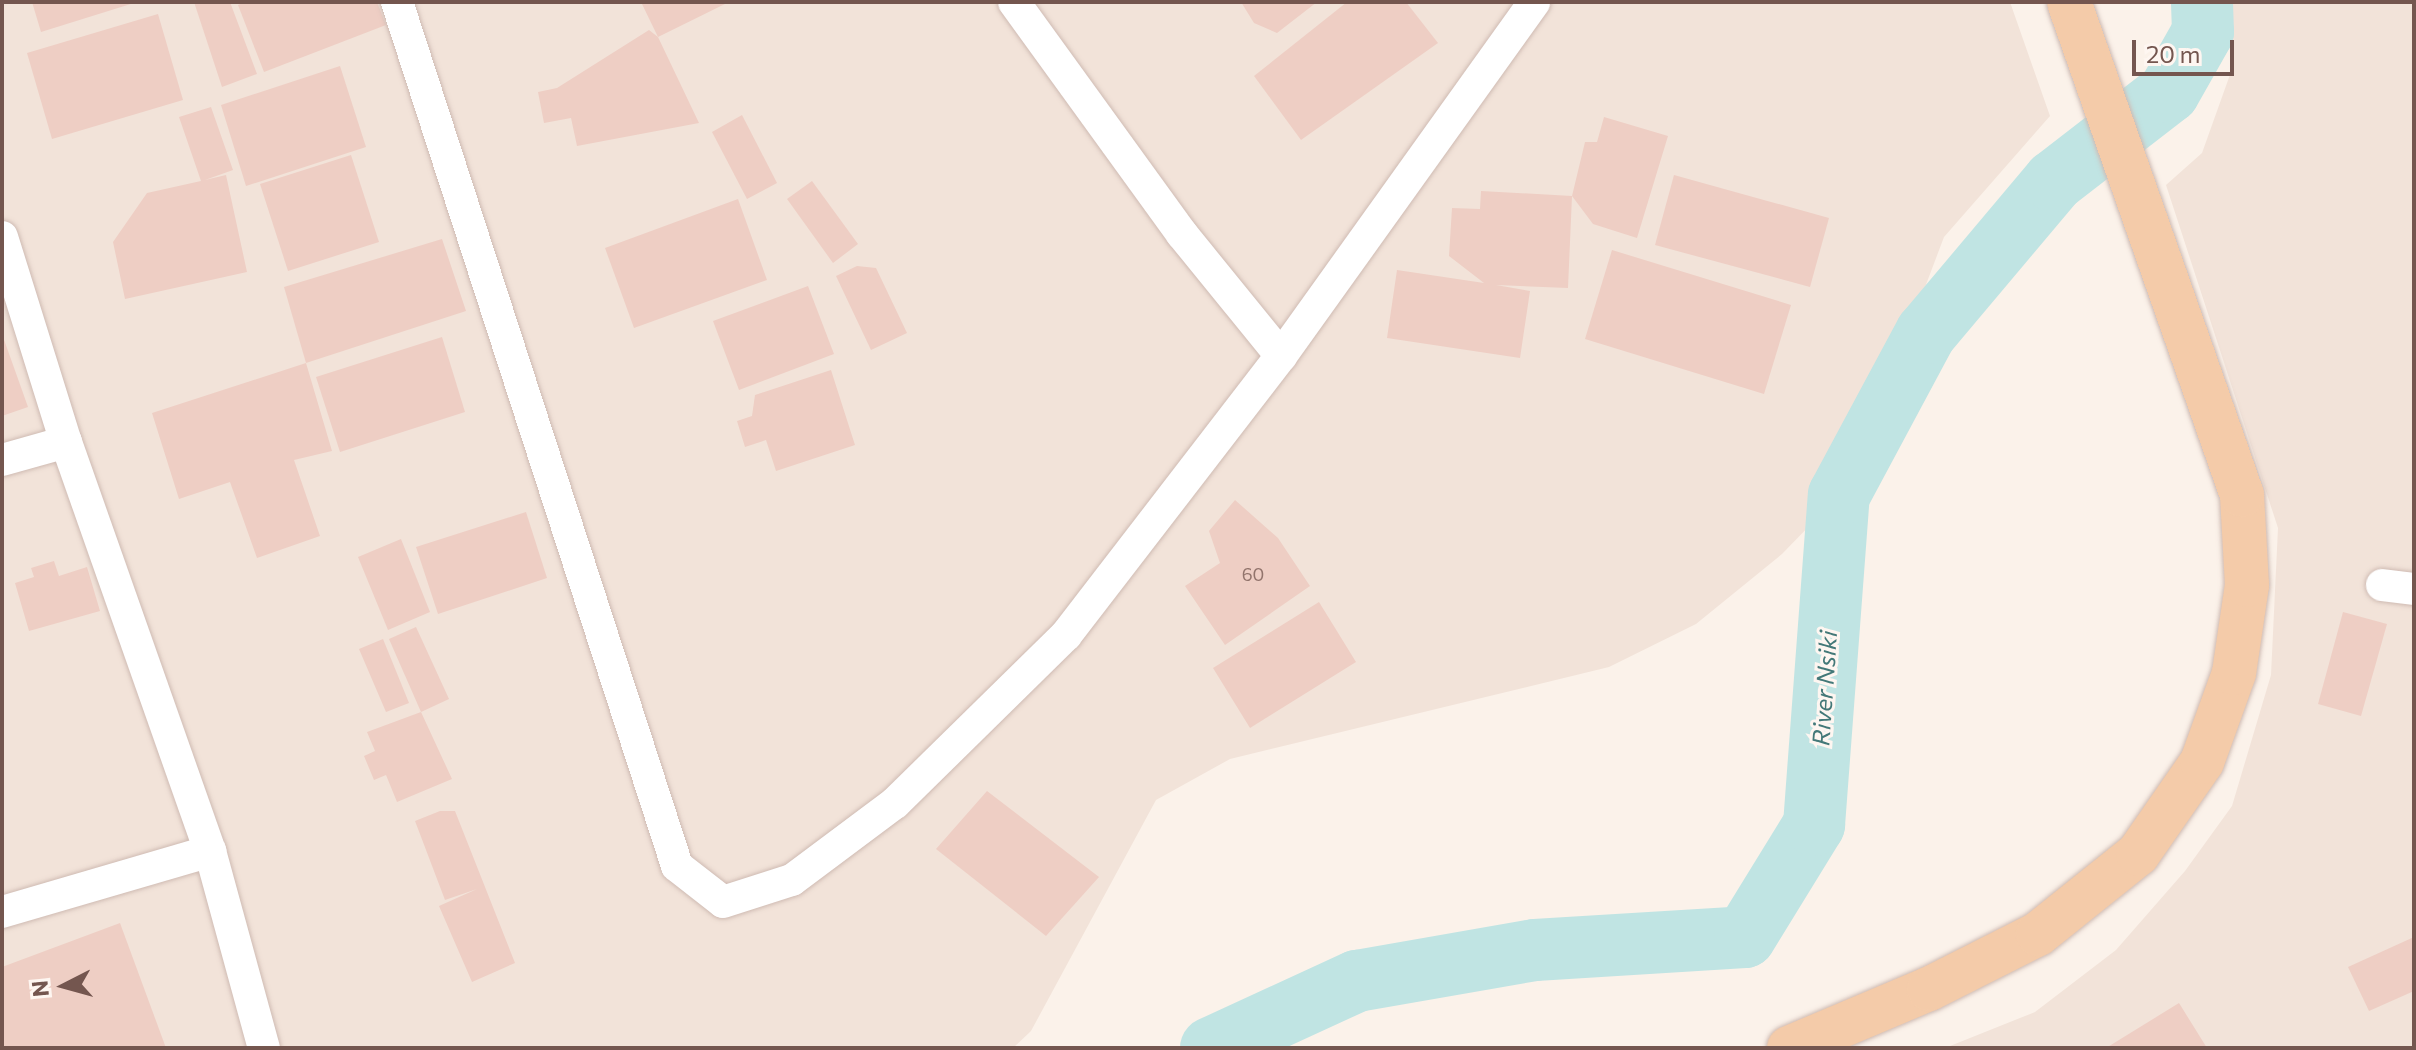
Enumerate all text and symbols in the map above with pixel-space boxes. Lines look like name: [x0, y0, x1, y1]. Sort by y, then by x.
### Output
scale bar: [2136, 24, 2238, 74]
text: 20 m: [2146, 39, 2200, 68]
house number: 60: [1242, 563, 1264, 585]
water label: River Nsiki: [1806, 629, 1842, 747]
north arrow: [24, 946, 104, 1026]
text: N: [25, 979, 54, 998]

